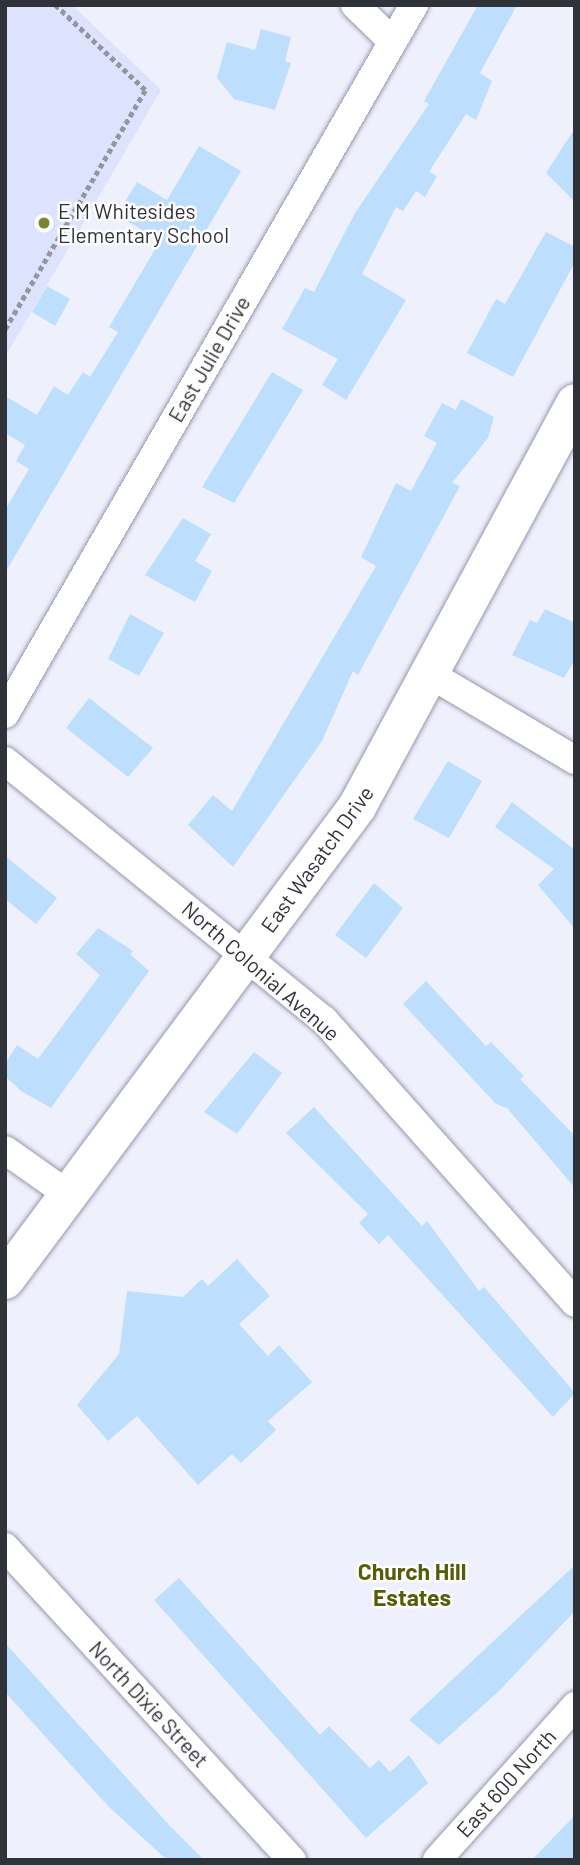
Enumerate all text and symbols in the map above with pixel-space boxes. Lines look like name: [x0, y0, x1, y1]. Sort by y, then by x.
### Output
place label: E M Whitesides Elementary School: [58, 198, 229, 248]
marker: E M Whitesides Elementary School: [36, 215, 52, 231]
street label: East Julie Drive: [163, 292, 255, 426]
street label: East Wasatch Drive: [255, 781, 379, 937]
street label: North Colonial Avenue: [177, 896, 345, 1046]
district label: Church Hill Estates: [358, 1557, 466, 1611]
street label: North Dixie Street: [84, 1636, 214, 1772]
street label: East 600 North: [451, 1724, 561, 1842]

